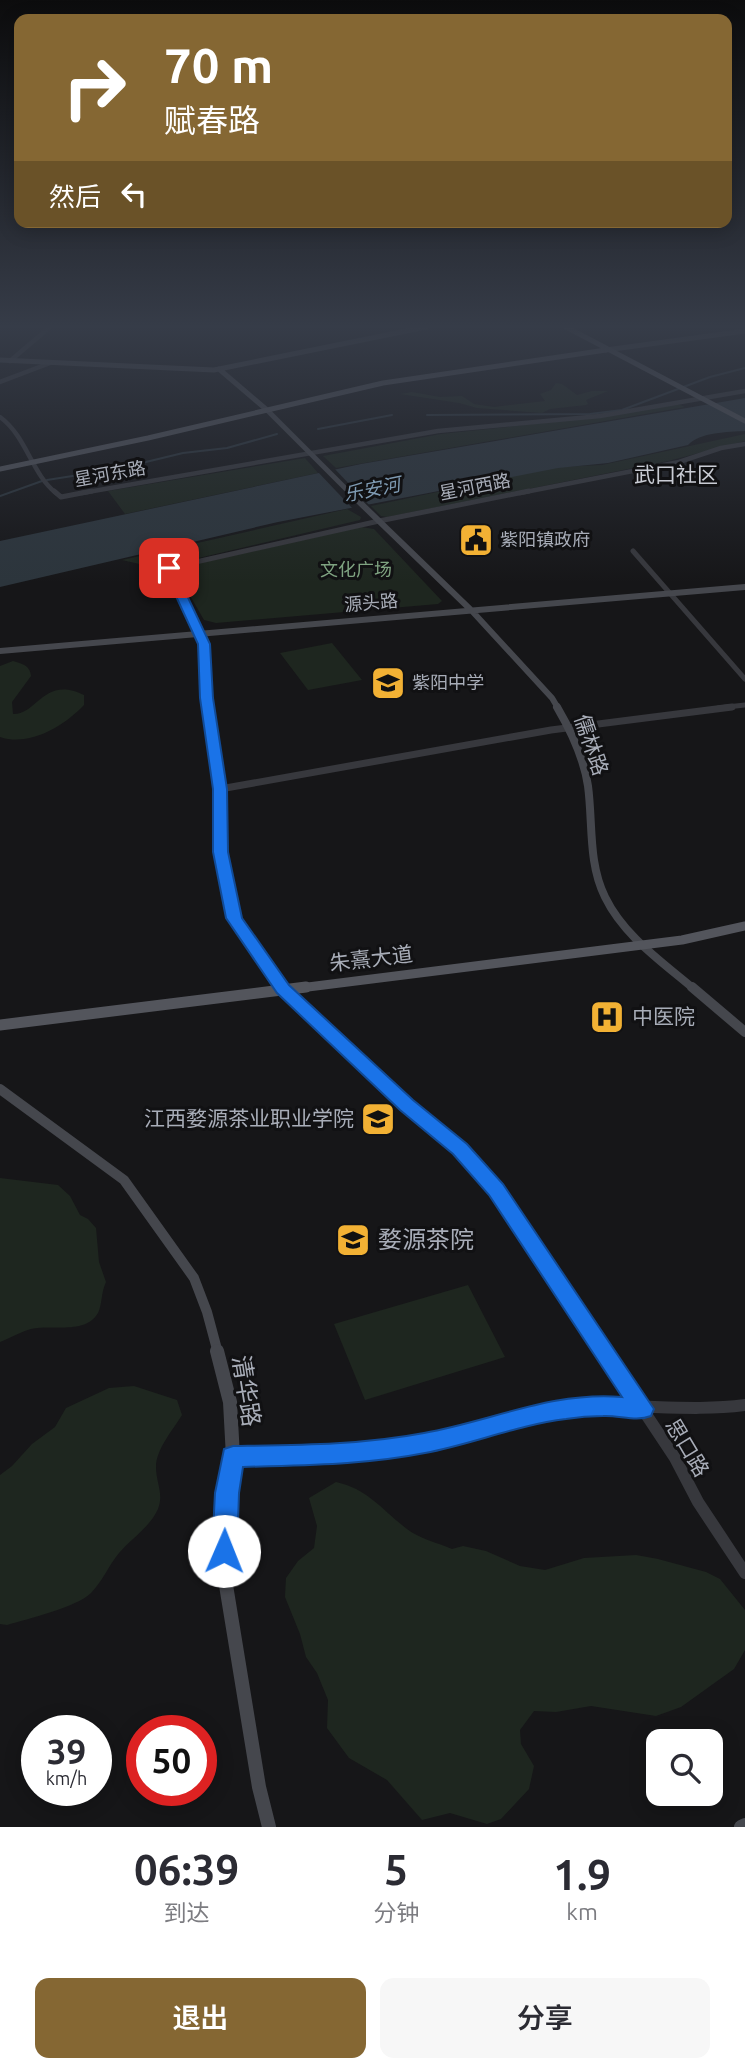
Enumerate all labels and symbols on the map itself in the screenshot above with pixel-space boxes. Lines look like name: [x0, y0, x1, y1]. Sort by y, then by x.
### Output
street label: 星河东路: [73, 457, 147, 489]
district label: 武口社区: [634, 462, 718, 486]
street label: 星河西路: [438, 469, 512, 503]
water label: 乐安河: [342, 472, 406, 505]
public building icon: 紫阳镇政府: [457, 521, 495, 559]
place label: 紫阳镇政府: [500, 529, 590, 549]
pin: [139, 538, 199, 598]
park label: 文化广场: [320, 559, 392, 579]
street label: 源头路: [343, 590, 399, 614]
school or university icon: 紫阳中学: [369, 664, 407, 702]
place label: 紫阳中学: [412, 672, 484, 692]
street label: 儒林路: [570, 711, 614, 778]
street label: 朱熹大道: [328, 941, 414, 975]
hospital icon: 中医院: [588, 998, 626, 1036]
place label: 中医院: [632, 1004, 695, 1028]
school or university icon: 江西婺源茶业职业学院: [359, 1100, 397, 1138]
place label: 江西婺源茶业职业学院: [144, 1106, 354, 1130]
school or university icon: 婺源茶院: [334, 1221, 372, 1259]
place label: 婺源茶院: [378, 1226, 474, 1253]
street label: 清华路: [228, 1353, 265, 1429]
street label: 思口路: [661, 1414, 714, 1481]
position arrow: [187, 1514, 261, 1588]
speed limit sign: 50: [126, 1715, 217, 1806]

